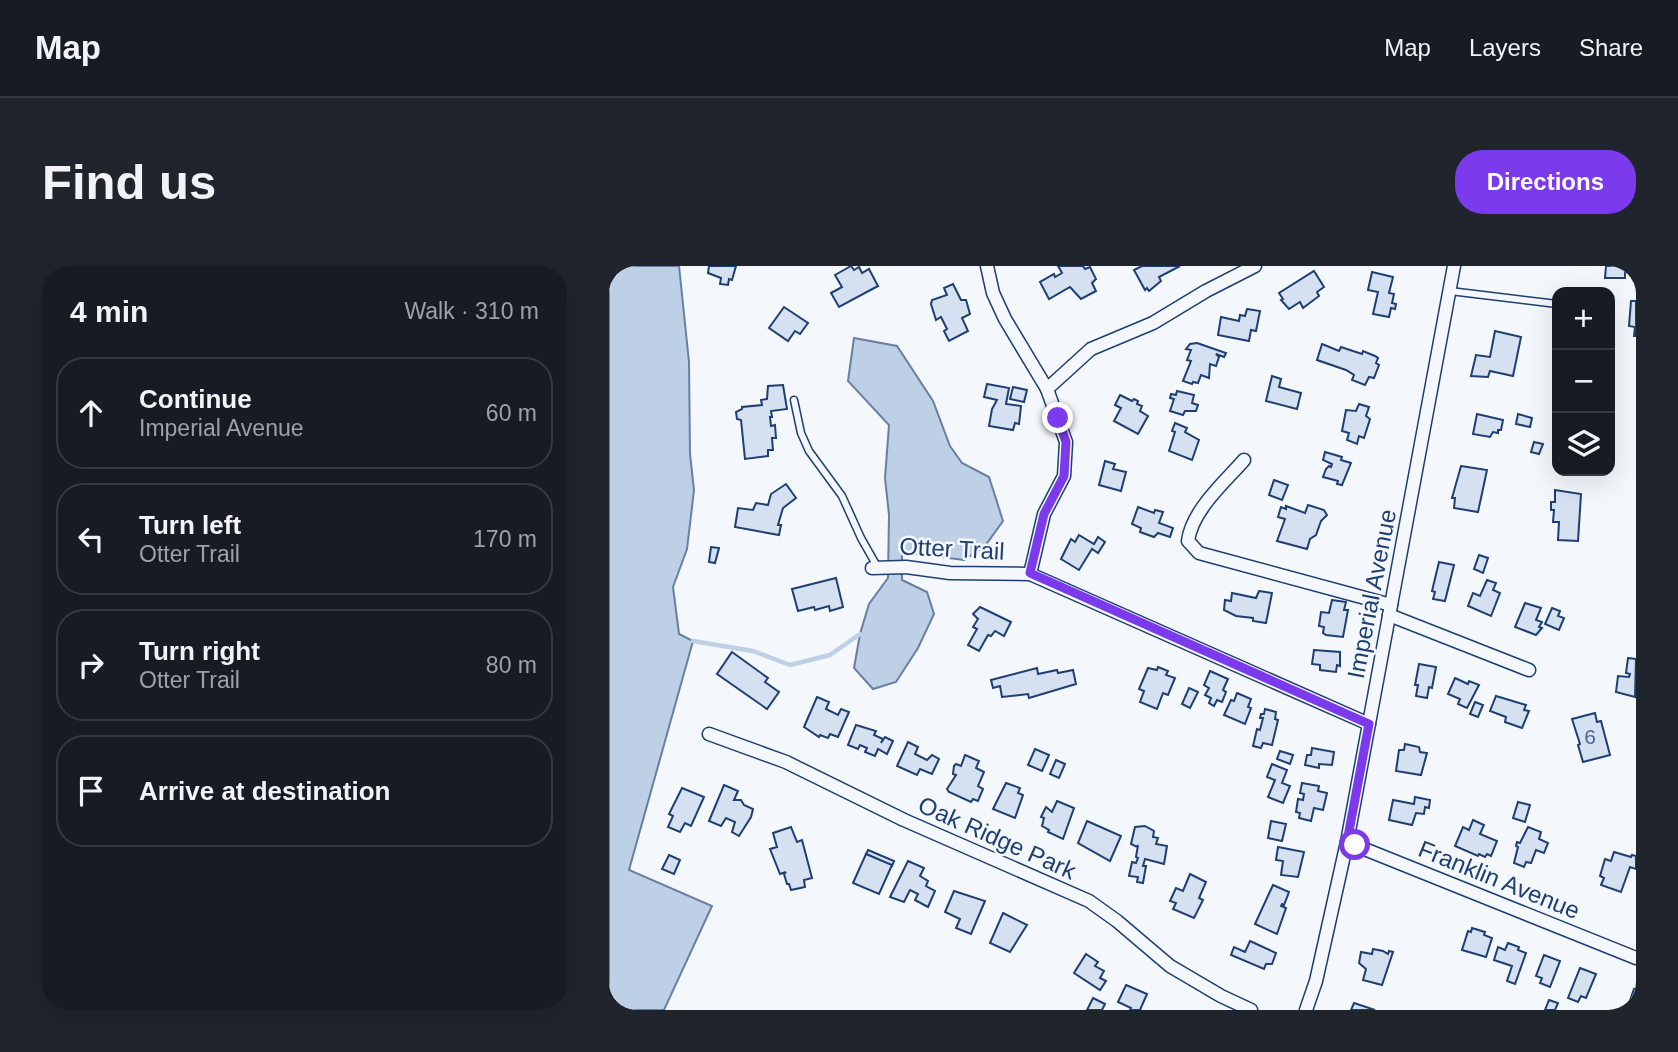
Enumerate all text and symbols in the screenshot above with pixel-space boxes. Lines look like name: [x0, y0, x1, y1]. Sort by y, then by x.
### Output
text: Map: [35, 29, 101, 66]
text: Map: [1384, 34, 1431, 61]
text: Layers: [1469, 34, 1541, 61]
text: Share: [1579, 34, 1643, 61]
button: Directions: [1455, 150, 1636, 214]
text: Find us: [42, 155, 216, 209]
map controls: [1552, 287, 1615, 476]
button: +: [1552, 287, 1615, 350]
text: 4 min: [70, 295, 148, 328]
text: Walk · 310 m: [404, 298, 539, 324]
button: −: [1552, 350, 1615, 413]
text: Continue: [139, 384, 252, 414]
icon: ahead: [72, 394, 110, 432]
text: 60 m: [486, 400, 537, 426]
route end: [1042, 402, 1073, 433]
button: layers: [1552, 413, 1615, 476]
text: Imperial Avenue: [139, 415, 304, 441]
street label: Imperial Avenue: [1342, 507, 1401, 681]
text: Turn left: [139, 510, 241, 540]
icon: left: [72, 520, 110, 558]
text: 170 m: [473, 526, 537, 552]
street label: Otter Trail: [899, 532, 1005, 565]
text: Otter Trail: [139, 541, 240, 567]
text: Turn right: [139, 636, 260, 666]
icon: right: [72, 646, 110, 684]
text: 80 m: [486, 652, 537, 678]
text: Otter Trail: [139, 667, 240, 693]
house number: 6: [1584, 725, 1596, 748]
icon: arrive: [72, 772, 110, 810]
text: Arrive at destination: [139, 776, 390, 806]
street label: Oak Ridge Park: [914, 791, 1081, 885]
route start: [1339, 829, 1370, 860]
street label: Franklin Avenue: [1415, 835, 1584, 924]

